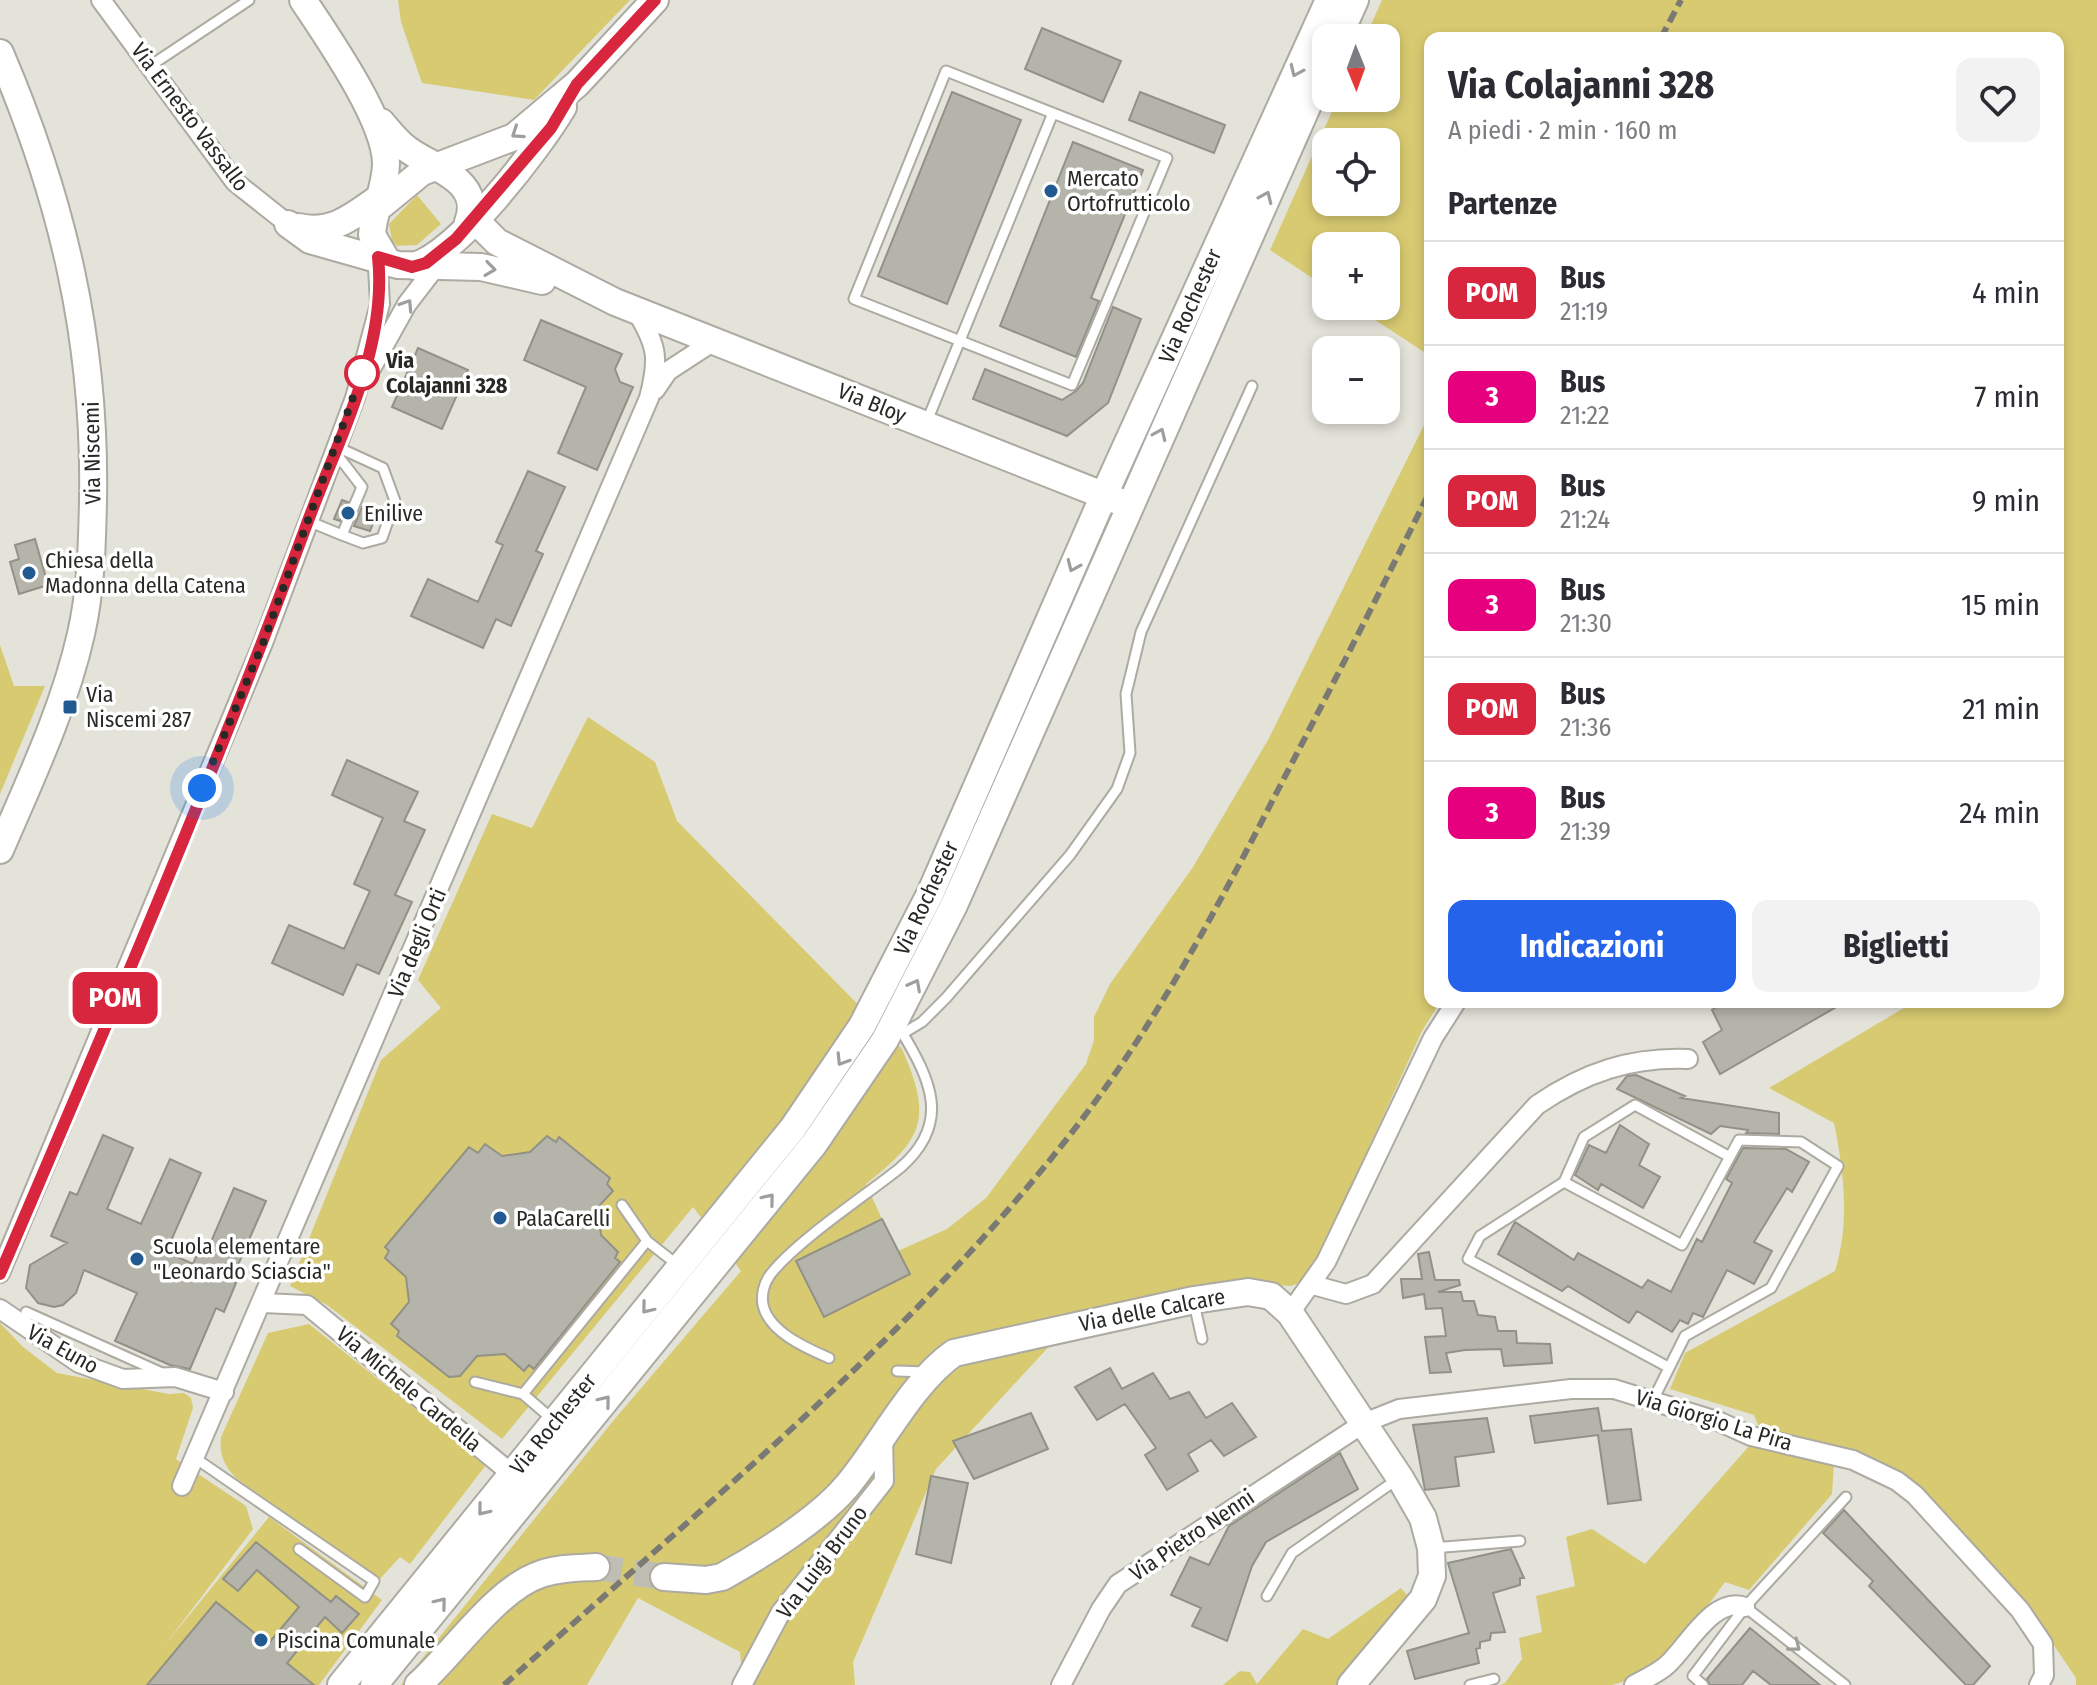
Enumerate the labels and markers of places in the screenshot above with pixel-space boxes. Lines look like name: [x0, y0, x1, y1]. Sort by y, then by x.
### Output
place label: Mercato Ortofrutticolo: [1067, 165, 1191, 217]
marker: Mercato Ortofrutticolo: [1042, 182, 1060, 200]
place label: Via Colajanni 328: [385, 347, 508, 399]
marker: Via Colajanni 328: [345, 356, 379, 390]
place label: Enilive: [364, 500, 423, 527]
marker: Enilive: [339, 504, 357, 522]
place label: Chiesa della Madonna della Catena: [45, 547, 246, 599]
marker: Chiesa della Madonna della Catena: [20, 564, 38, 582]
place label: Via Niscemi 287: [86, 681, 191, 733]
marker: Via Niscemi 287: [61, 698, 79, 716]
place label: PalaCarelli: [516, 1205, 610, 1232]
marker: PalaCarelli: [491, 1209, 509, 1227]
place label: Scuola elementare "Leonardo Sciascia": [153, 1233, 331, 1285]
marker: Scuola elementare "Leonardo Sciascia": [128, 1250, 146, 1268]
place label: Piscina Comunale: [277, 1627, 435, 1654]
marker: Piscina Comunale: [252, 1631, 270, 1649]

